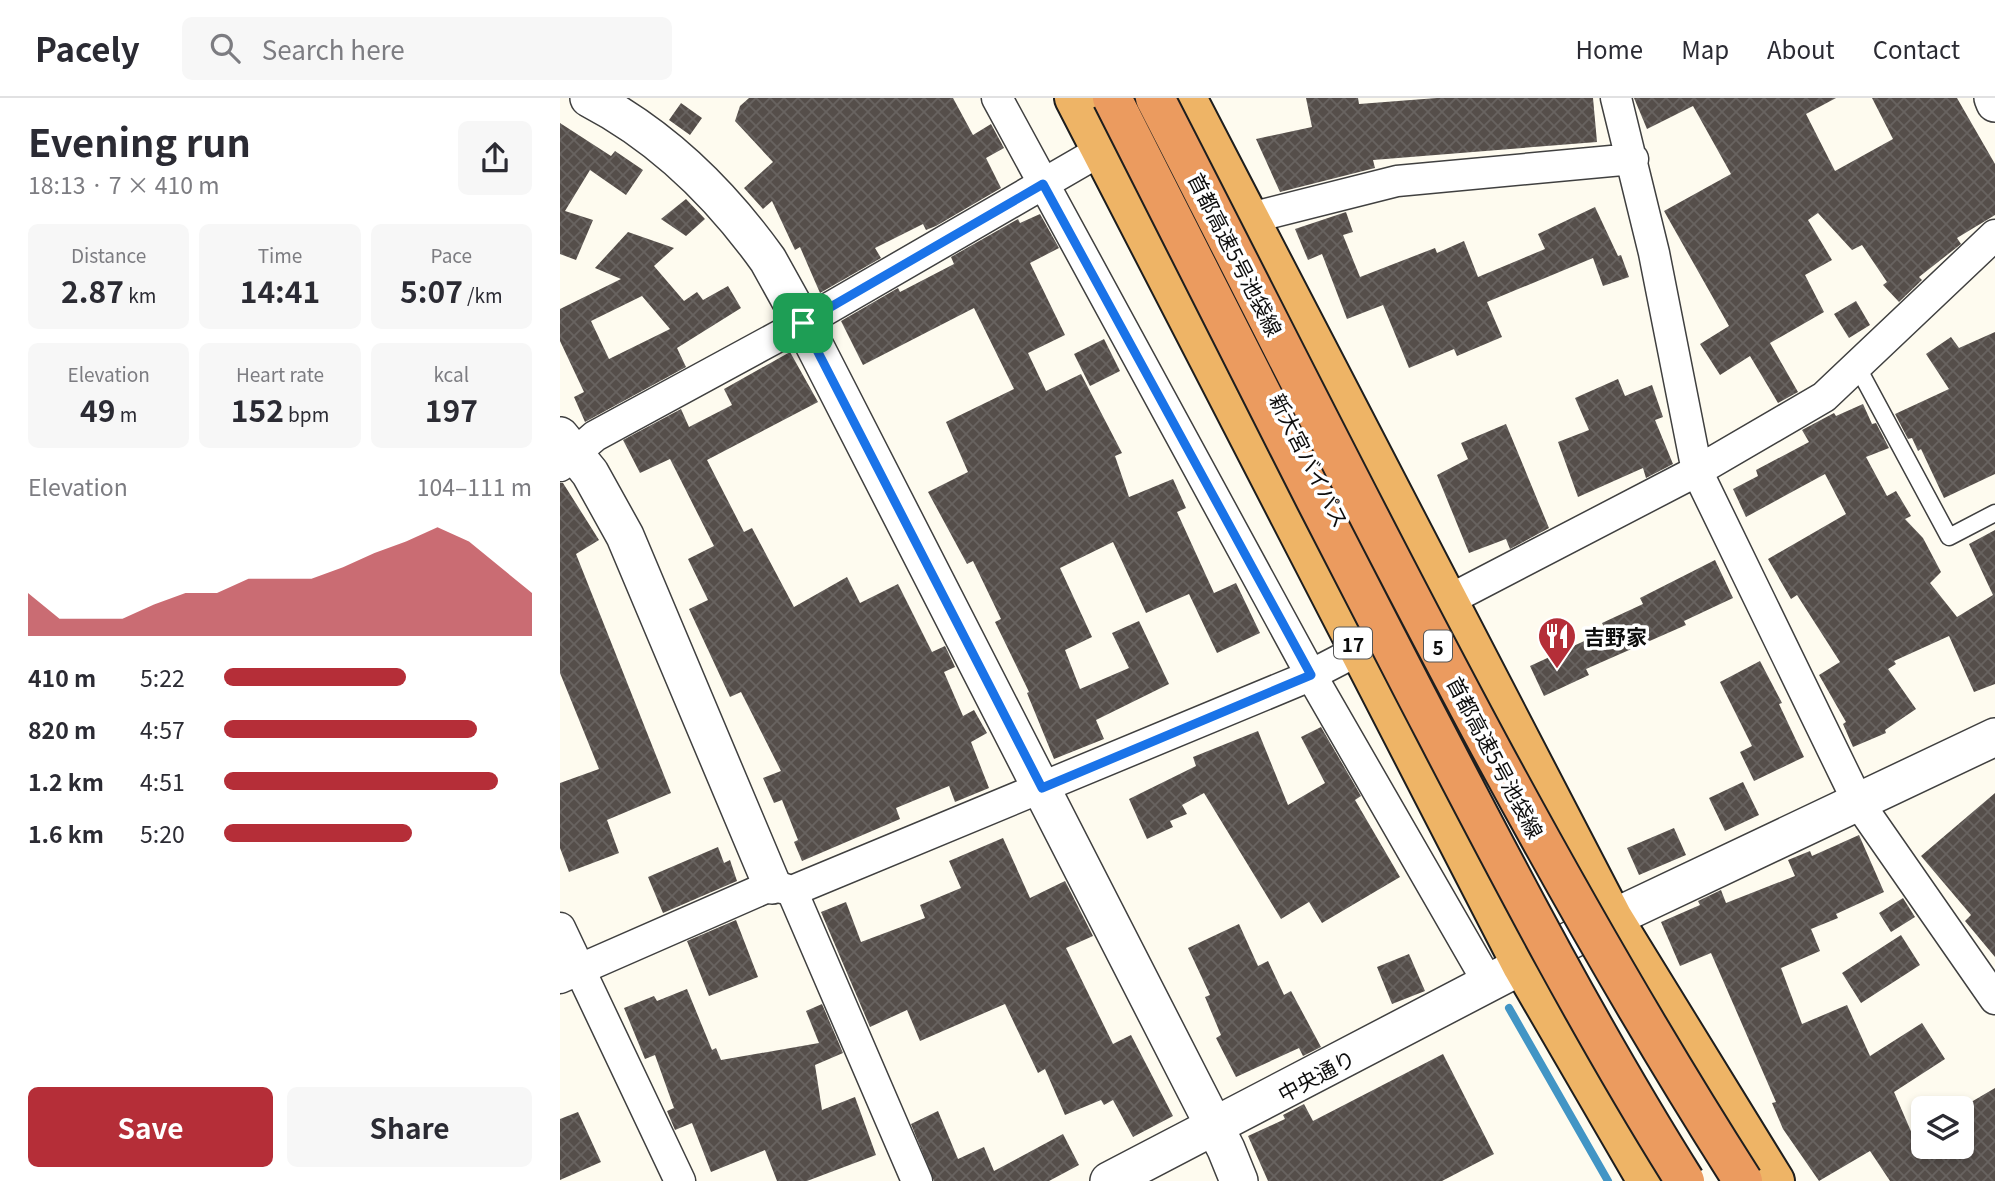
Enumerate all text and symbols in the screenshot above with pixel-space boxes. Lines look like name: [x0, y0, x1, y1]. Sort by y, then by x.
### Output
search box: [182, 17, 672, 80]
text: Pacely: [35, 24, 140, 72]
icon: search: [206, 29, 244, 67]
text: Search here: [262, 30, 405, 67]
text: Home: [1576, 31, 1643, 66]
text: Map: [1681, 31, 1729, 66]
text: About: [1767, 31, 1835, 66]
text: Contact: [1873, 31, 1960, 66]
text: Evening run: [28, 113, 251, 168]
button: share: [458, 121, 532, 195]
text: 18:13 · 7 × 410 m: [28, 167, 219, 201]
street label: 首都高速5号池袋線: [1182, 167, 1290, 341]
text: Distance: [71, 241, 146, 268]
text: Time: [258, 241, 302, 268]
text: Pace: [431, 241, 472, 268]
text: 2.87: [61, 268, 124, 312]
text: 14:41: [240, 268, 320, 312]
text: 5:07: [400, 268, 463, 312]
text: km: [124, 281, 156, 308]
text: /km: [463, 281, 503, 308]
pin: [773, 293, 833, 353]
icon: arrive: [784, 304, 822, 342]
text: Elevation: [67, 360, 150, 387]
text: Heart rate: [236, 360, 324, 387]
text: kcal: [434, 360, 469, 387]
text: 49: [80, 387, 115, 431]
text: 152: [231, 387, 284, 431]
text: 197: [425, 387, 478, 431]
street label: 新大宮バイパス: [1263, 388, 1357, 532]
text: m: [115, 400, 137, 427]
text: bpm: [284, 400, 329, 427]
text: Elevation: [28, 469, 128, 503]
text: 104–111 m: [417, 469, 532, 503]
restaurant icon: 吉野家: [1536, 615, 1578, 670]
place label: 吉野家: [1584, 621, 1647, 651]
road number: 17: [1334, 628, 1372, 658]
road number: 5: [1424, 631, 1452, 662]
text: 410 m: [28, 660, 96, 694]
text: 5:22: [140, 660, 185, 694]
street label: 首都高速5号池袋線: [1441, 671, 1551, 843]
text: 820 m: [28, 712, 96, 746]
text: 4:57: [140, 712, 185, 746]
text: 1.2 km: [28, 764, 104, 798]
text: 4:51: [140, 764, 185, 798]
text: 1.6 km: [28, 816, 104, 850]
text: 5:20: [140, 816, 185, 850]
street label: 中央通り: [1272, 1042, 1360, 1108]
button: Save: [28, 1087, 273, 1167]
button: Share: [287, 1087, 532, 1167]
map controls: [1911, 1096, 1974, 1159]
button: layers: [1911, 1096, 1974, 1159]

